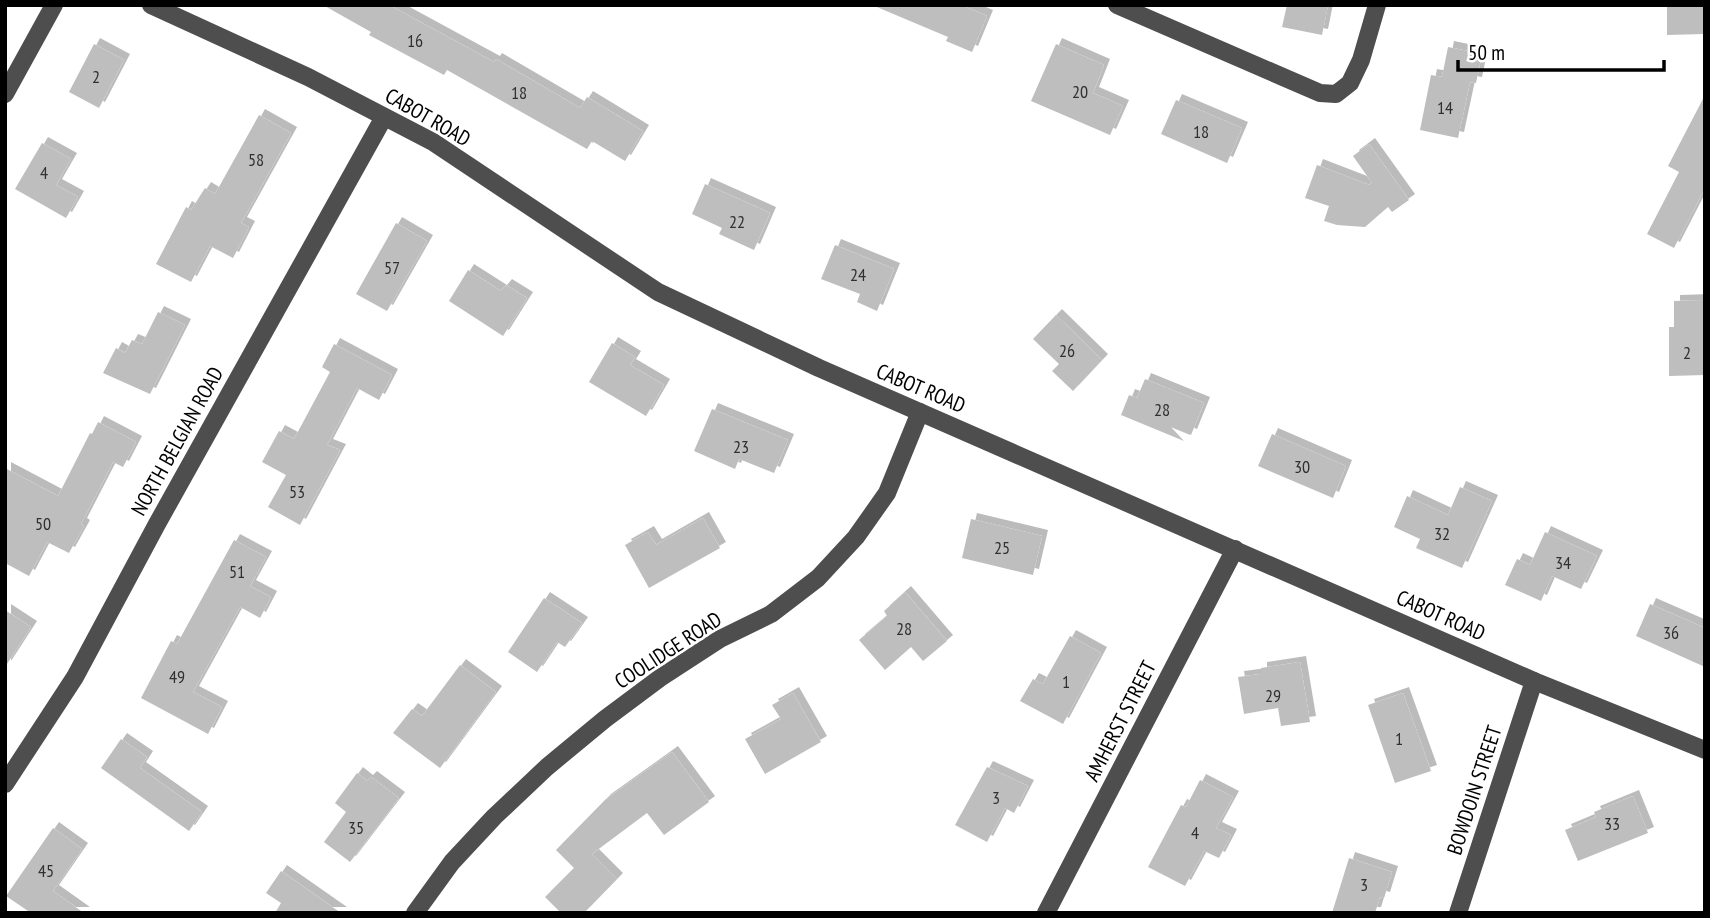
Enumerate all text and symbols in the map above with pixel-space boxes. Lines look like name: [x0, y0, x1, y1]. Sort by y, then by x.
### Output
scale bar: [1458, 28, 1664, 72]
house number: 16: [407, 29, 423, 52]
text: 50 m: [1468, 39, 1505, 66]
house number: 2: [92, 65, 100, 88]
house number: 20: [1072, 80, 1088, 103]
house number: 18: [511, 81, 527, 104]
street label: CABOT ROAD: [380, 82, 476, 152]
house number: 14: [1437, 96, 1453, 119]
house number: 18: [1193, 120, 1209, 143]
house number: 58: [248, 148, 264, 171]
house number: 4: [40, 161, 48, 184]
house number: 22: [729, 210, 745, 233]
house number: 57: [384, 256, 400, 279]
house number: 24: [850, 263, 866, 286]
house number: 26: [1059, 339, 1075, 362]
house number: 2: [1683, 341, 1691, 364]
street label: CABOT ROAD: [872, 357, 970, 419]
street label: NORTH BELGIAN ROAD: [125, 362, 229, 520]
house number: 28: [1154, 398, 1170, 421]
house number: 23: [733, 435, 749, 458]
house number: 30: [1294, 455, 1310, 478]
house number: 53: [289, 480, 305, 503]
house number: 50: [35, 512, 51, 535]
house number: 32: [1434, 522, 1450, 545]
house number: 25: [994, 536, 1010, 559]
house number: 34: [1555, 551, 1571, 574]
house number: 51: [229, 560, 245, 583]
street label: CABOT ROAD: [1392, 583, 1490, 647]
street label: COOLIDGE ROAD: [609, 605, 727, 695]
house number: 28: [896, 617, 912, 640]
house number: 36: [1663, 621, 1679, 644]
street label: AMHERST STREET: [1078, 656, 1162, 786]
house number: 49: [169, 665, 185, 688]
house number: 1: [1062, 670, 1070, 693]
house number: 29: [1265, 684, 1281, 707]
street label: BOWDOIN STREET: [1440, 721, 1508, 858]
house number: 1: [1395, 727, 1403, 750]
house number: 3: [992, 786, 1000, 809]
house number: 33: [1604, 812, 1620, 835]
house number: 35: [348, 816, 364, 839]
house number: 4: [1191, 821, 1199, 844]
house number: 45: [38, 859, 54, 882]
house number: 3: [1360, 873, 1368, 896]

